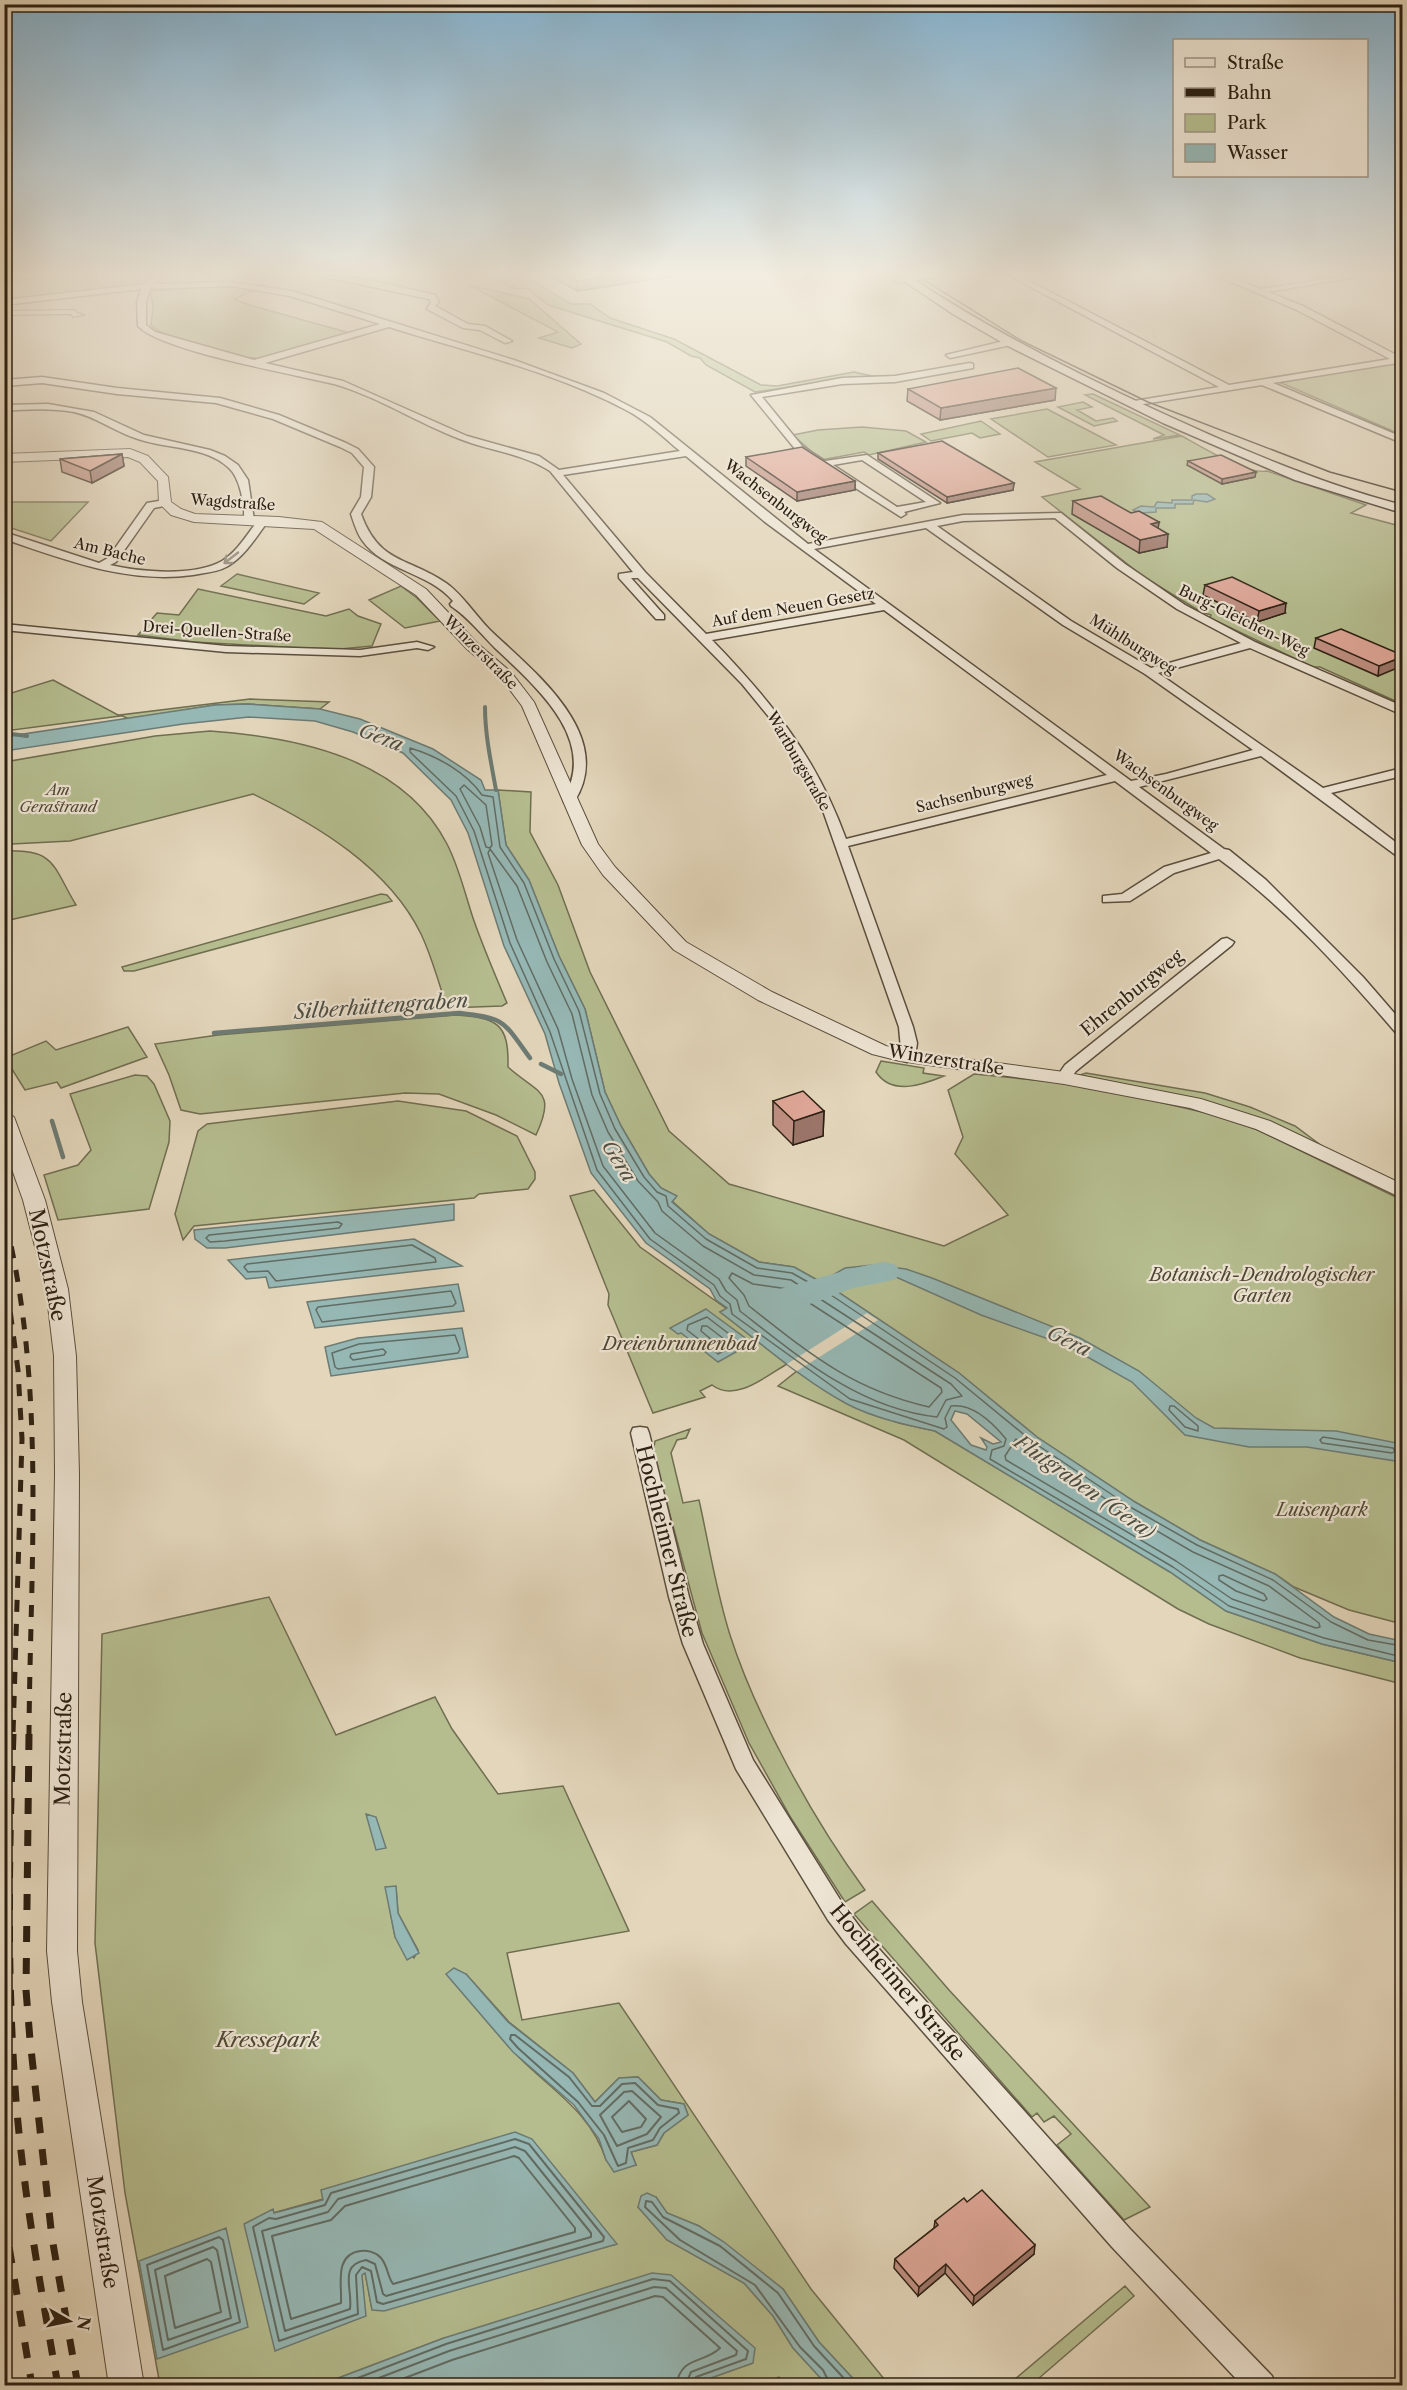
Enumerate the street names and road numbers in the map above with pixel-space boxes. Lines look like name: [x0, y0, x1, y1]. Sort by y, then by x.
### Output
street label: Wachsenburgweg: [720, 454, 831, 547]
street label: Wagdstraße: [189, 489, 276, 514]
street label: Am Bache: [71, 533, 148, 569]
street label: Burg-Gleichen-Weg: [1176, 580, 1312, 660]
street label: Auf dem Neuen Gesetz: [709, 583, 876, 631]
street label: Winzerstraße: [439, 610, 522, 693]
street label: Mühlburgweg: [1086, 610, 1180, 678]
street label: Drei-Quellen-Straße: [142, 616, 292, 646]
street label: Wartburgstraße: [762, 707, 835, 814]
street label: Wachsenburgweg: [1109, 745, 1222, 835]
street label: Sachsenburgweg: [914, 769, 1034, 817]
street label: Ehrenburgweg: [1076, 945, 1188, 1041]
street label: Winzerstraße: [885, 1040, 1006, 1080]
street label: Motzstraße: [24, 1206, 72, 1324]
street label: Hochheimer Straße: [631, 1442, 703, 1640]
street label: Motzstraße: [50, 1692, 76, 1806]
street label: Hochheimer Straße: [825, 1898, 971, 2066]
street label: Motzstraße: [82, 2174, 124, 2290]

